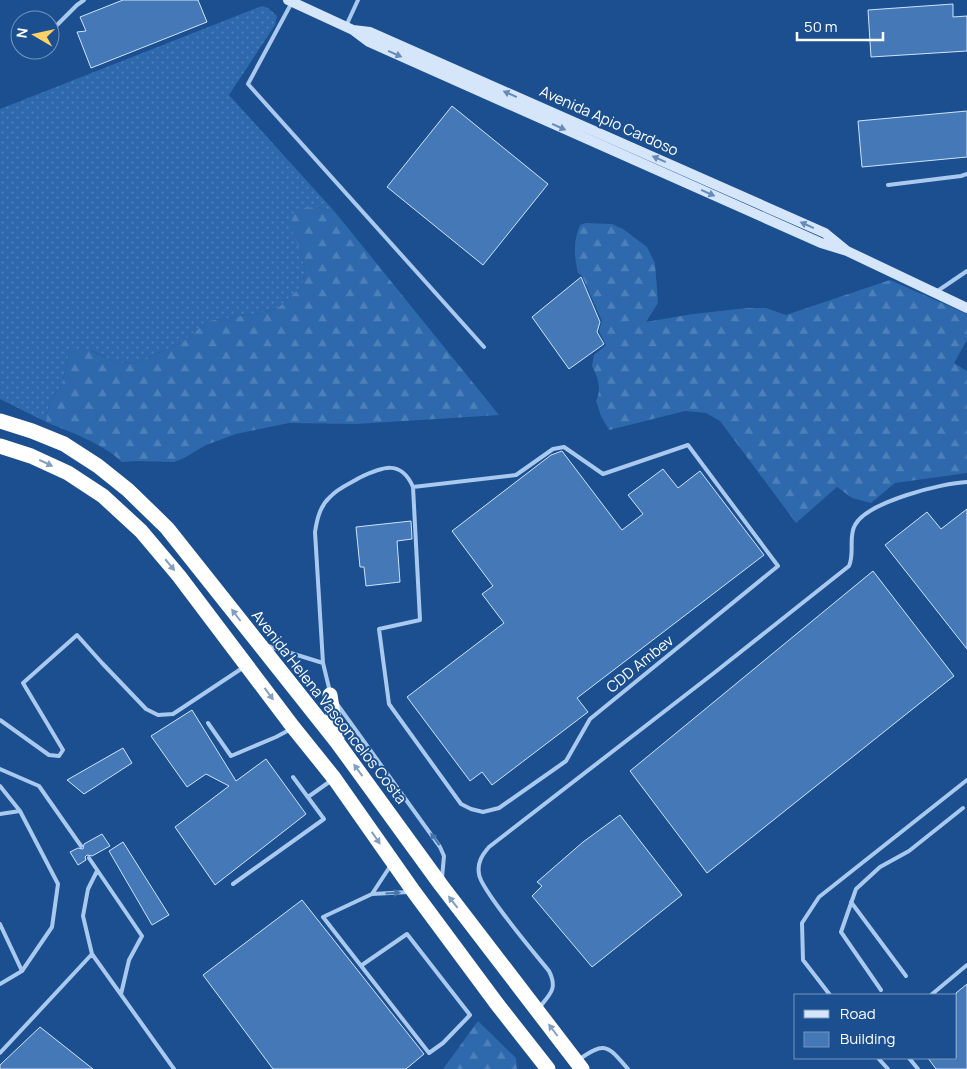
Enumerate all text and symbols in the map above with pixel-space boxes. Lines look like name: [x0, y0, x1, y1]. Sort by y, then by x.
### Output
north arrow: [10, 10, 60, 60]
scale bar: [797, 10, 883, 42]
text: 50 m: [804, 16, 838, 37]
text: N: [11, 26, 32, 39]
one-way arrow: [388, 50, 402, 58]
street label: Avenida Apio Cardoso: [536, 80, 682, 161]
one-way arrow: [503, 89, 517, 97]
one-way arrow: [552, 123, 566, 131]
one-way arrow: [652, 155, 666, 163]
one-way arrow: [701, 190, 715, 198]
one-way arrow: [800, 220, 814, 228]
one-way arrow: [39, 459, 53, 467]
one-way arrow: [164, 558, 176, 570]
street label: Avenida Helena Vasconcelos Costa: [247, 605, 412, 808]
one-way arrow: [230, 609, 241, 622]
street label: CDD Ambev: [602, 630, 678, 697]
one-way arrow: [263, 687, 274, 700]
one-way arrow: [353, 763, 363, 777]
one-way arrow: [371, 831, 381, 845]
one-way arrow: [430, 832, 440, 846]
one-way arrow: [385, 889, 401, 897]
one-way arrow: [448, 896, 459, 909]
legend: [794, 994, 957, 1059]
text: Road: [840, 1003, 876, 1024]
one-way arrow: [547, 1024, 558, 1037]
text: Building: [840, 1028, 895, 1049]

